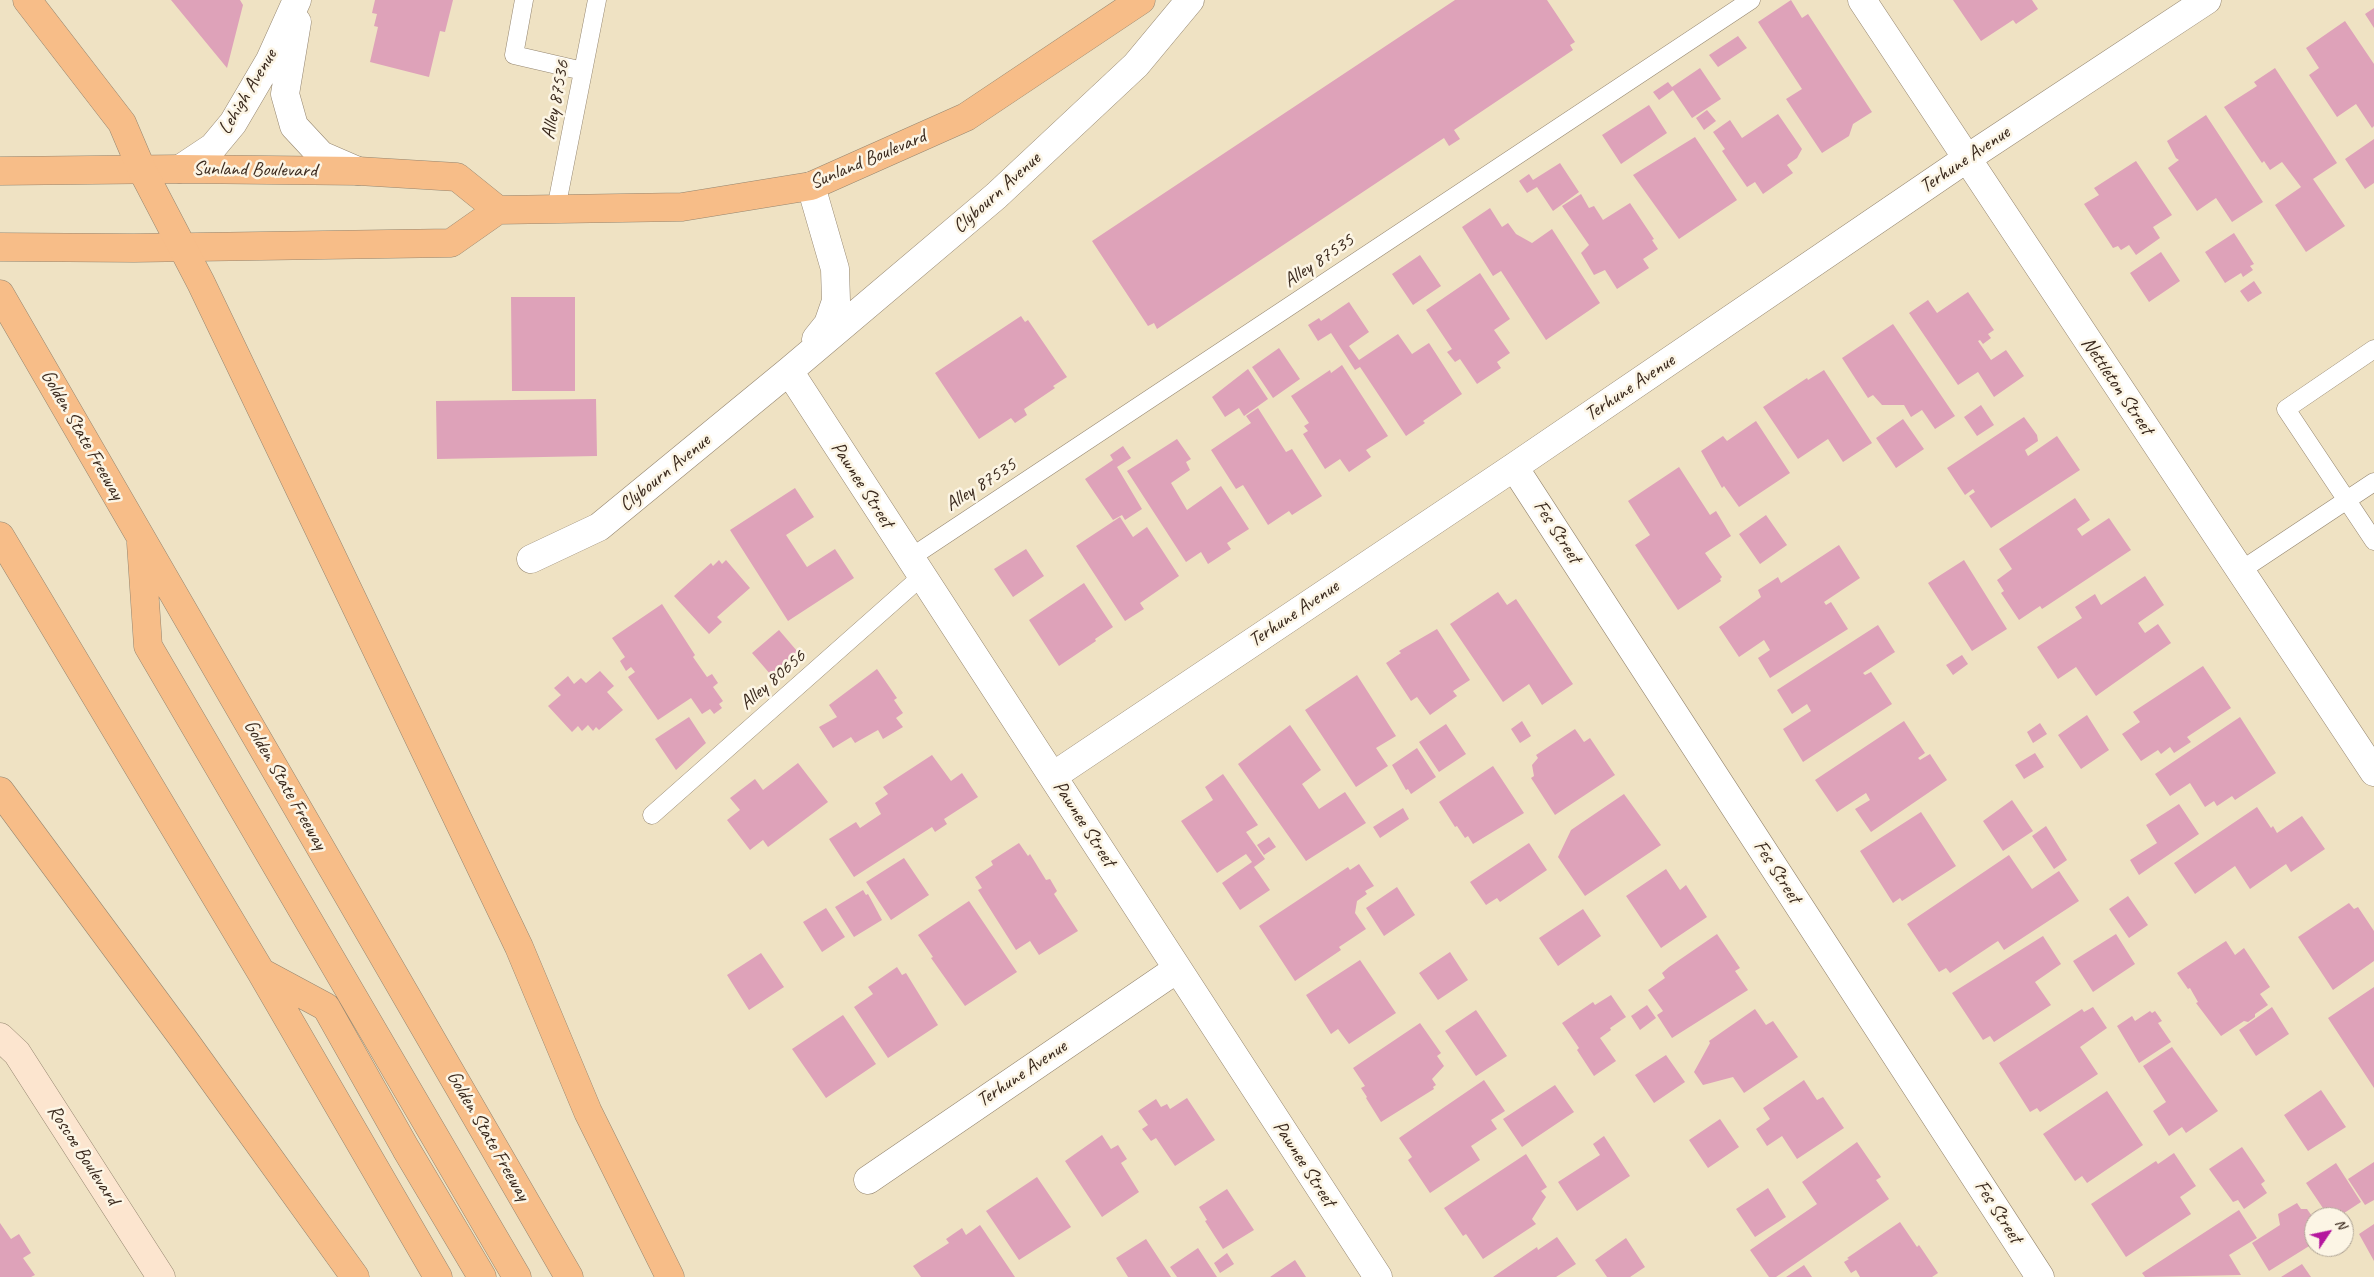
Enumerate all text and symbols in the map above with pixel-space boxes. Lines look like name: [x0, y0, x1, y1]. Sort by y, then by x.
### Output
street label: Lehigh Avenue: [213, 45, 283, 139]
street label: Alley 87536: [537, 58, 575, 142]
street label: Terhune Avenue: [1915, 121, 2015, 199]
street label: Sunland Boulevard: [806, 125, 930, 195]
street label: Clybourn Avenue: [948, 147, 1046, 239]
street label: Sunland Boulevard: [193, 157, 317, 183]
street label: Alley 87535: [1279, 229, 1359, 293]
street label: Nettleton Street: [2075, 332, 2159, 440]
street label: Terhune Avenue: [1580, 349, 1680, 427]
street label: Golden State Freeway: [35, 366, 129, 504]
street label: Clybourn Avenue: [615, 429, 715, 517]
street label: Pawnee Street: [825, 437, 899, 533]
street label: Alley 87535: [941, 453, 1021, 517]
street label: Fes Street: [1528, 496, 1586, 568]
street label: Terhune Avenue: [1244, 575, 1344, 653]
street label: Alley 80656: [735, 645, 811, 715]
street label: Golden State Freeway: [238, 716, 332, 854]
street label: Pawnee Street: [1047, 776, 1121, 872]
street label: Fes Street: [1748, 836, 1806, 908]
street label: Terhune Avenue: [972, 1035, 1072, 1113]
street label: Golden State Freeway: [441, 1067, 535, 1205]
street label: Roscoe Boulevard: [42, 1100, 124, 1210]
street label: Pawnee Street: [1267, 1116, 1341, 1212]
street label: Fes Street: [1969, 1176, 2027, 1248]
north arrow: [2304, 1207, 2354, 1257]
text: N: [2332, 1216, 2350, 1232]

